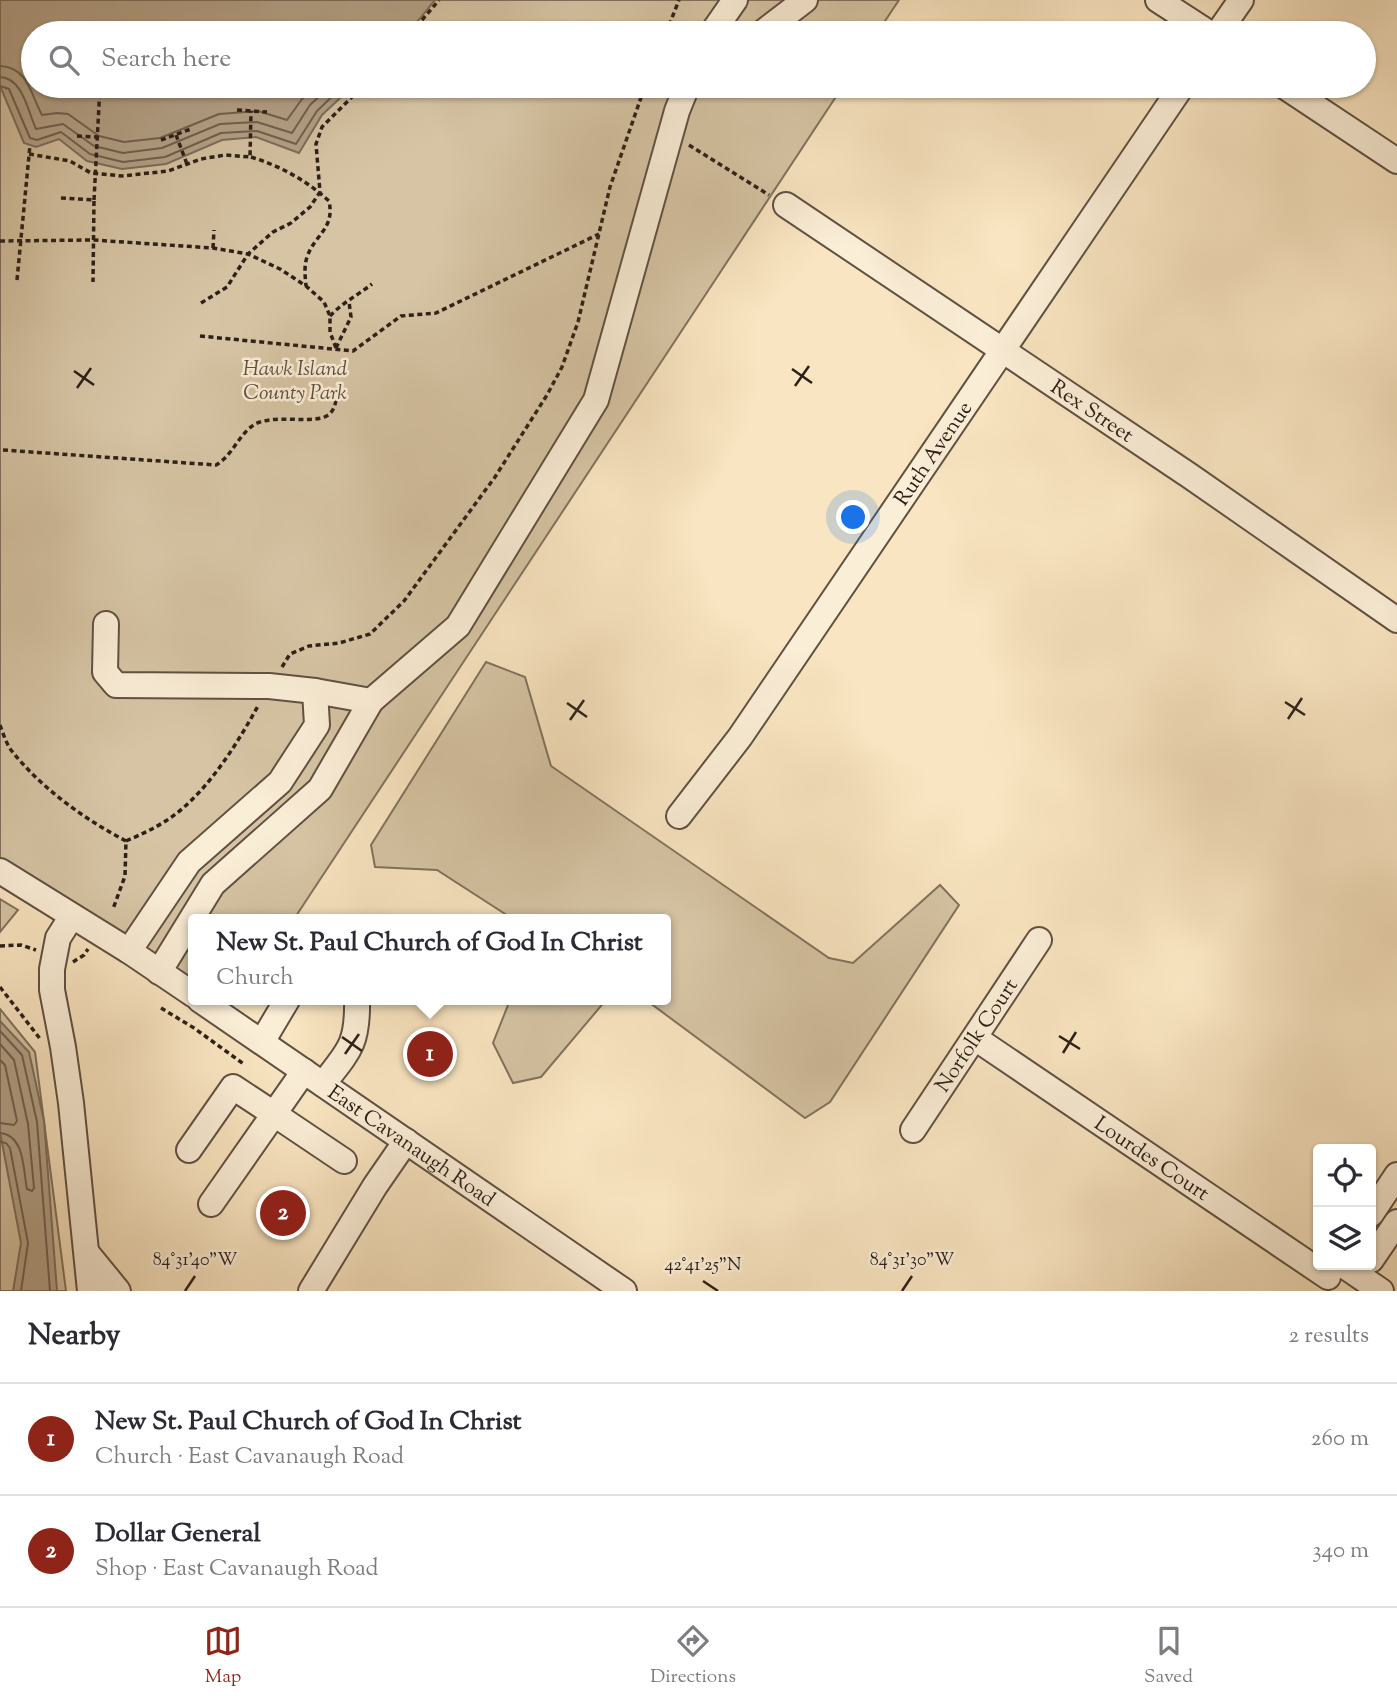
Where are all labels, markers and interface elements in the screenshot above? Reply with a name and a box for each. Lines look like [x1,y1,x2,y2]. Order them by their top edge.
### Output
search box [21,21,1376,98]
icon: search [45,41,83,79]
text: Search here [101,41,231,78]
park label: Hawk Island County Park [243,355,348,409]
street label: Rex Street [1044,373,1139,451]
street label: Ruth Avenue [888,396,981,513]
your location [836,500,870,534]
popup [188,914,671,1005]
text: New St. Paul Church of God In Christ [216,925,643,962]
text: Church [216,962,294,995]
street label: Norfolk Court [929,973,1026,1099]
pin: 1 [407,1028,453,1080]
street label: East Cavanaugh Road [321,1079,501,1215]
street label: Lourdes Court [1087,1110,1215,1209]
map controls [1313,1144,1376,1270]
button: locate [1313,1144,1376,1207]
pin: 2 [260,1187,306,1239]
button: layers [1313,1207,1376,1270]
text: 84°31'40"W [153,1248,237,1274]
text: 84°31'30"W [870,1248,954,1274]
text: 42°41'25"N [664,1253,742,1279]
text: Nearby [28,1315,120,1358]
text: 2 results [1289,1320,1369,1353]
text: New St. Paul Church of God In Christ [95,1404,522,1441]
text: 1 [47,1423,55,1456]
text: 260 m [1311,1423,1369,1456]
text: Church · East Cavanaugh Road [95,1441,404,1474]
text: Dollar General [95,1516,261,1553]
text: 2 [46,1535,56,1568]
text: 340 m [1312,1535,1369,1568]
text: Shop · East Cavanaugh Road [95,1553,379,1586]
tab: Map [204,1622,242,1691]
tab: Directions [650,1622,736,1691]
tab: Saved [1144,1622,1193,1691]

